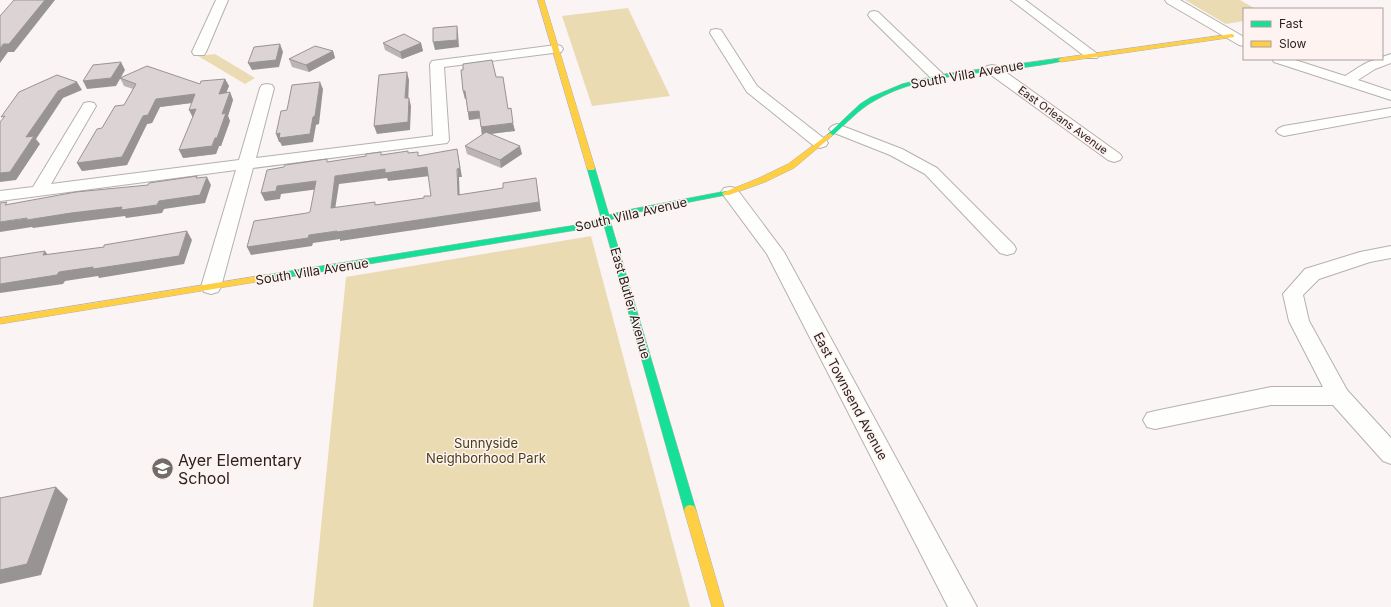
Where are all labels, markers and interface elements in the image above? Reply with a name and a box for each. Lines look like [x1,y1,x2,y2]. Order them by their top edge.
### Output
legend [1243,8,1383,60]
text: Fast [1279,16,1303,31]
text: Slow [1279,36,1307,51]
street label: South Villa Avenue [909,56,1025,92]
street label: East Orleans Avenue [1015,83,1111,157]
street label: South Villa Avenue [573,193,689,235]
street label: East Butler Avenue [607,245,655,361]
street label: South Villa Avenue [254,254,370,288]
street label: East Townsend Avenue [810,329,892,463]
park label: Sunnyside Neighborhood Park [426,435,546,466]
place label: Ayer Elementary School [178,450,302,488]
school or university icon: Ayer Elementary School [150,456,176,482]

